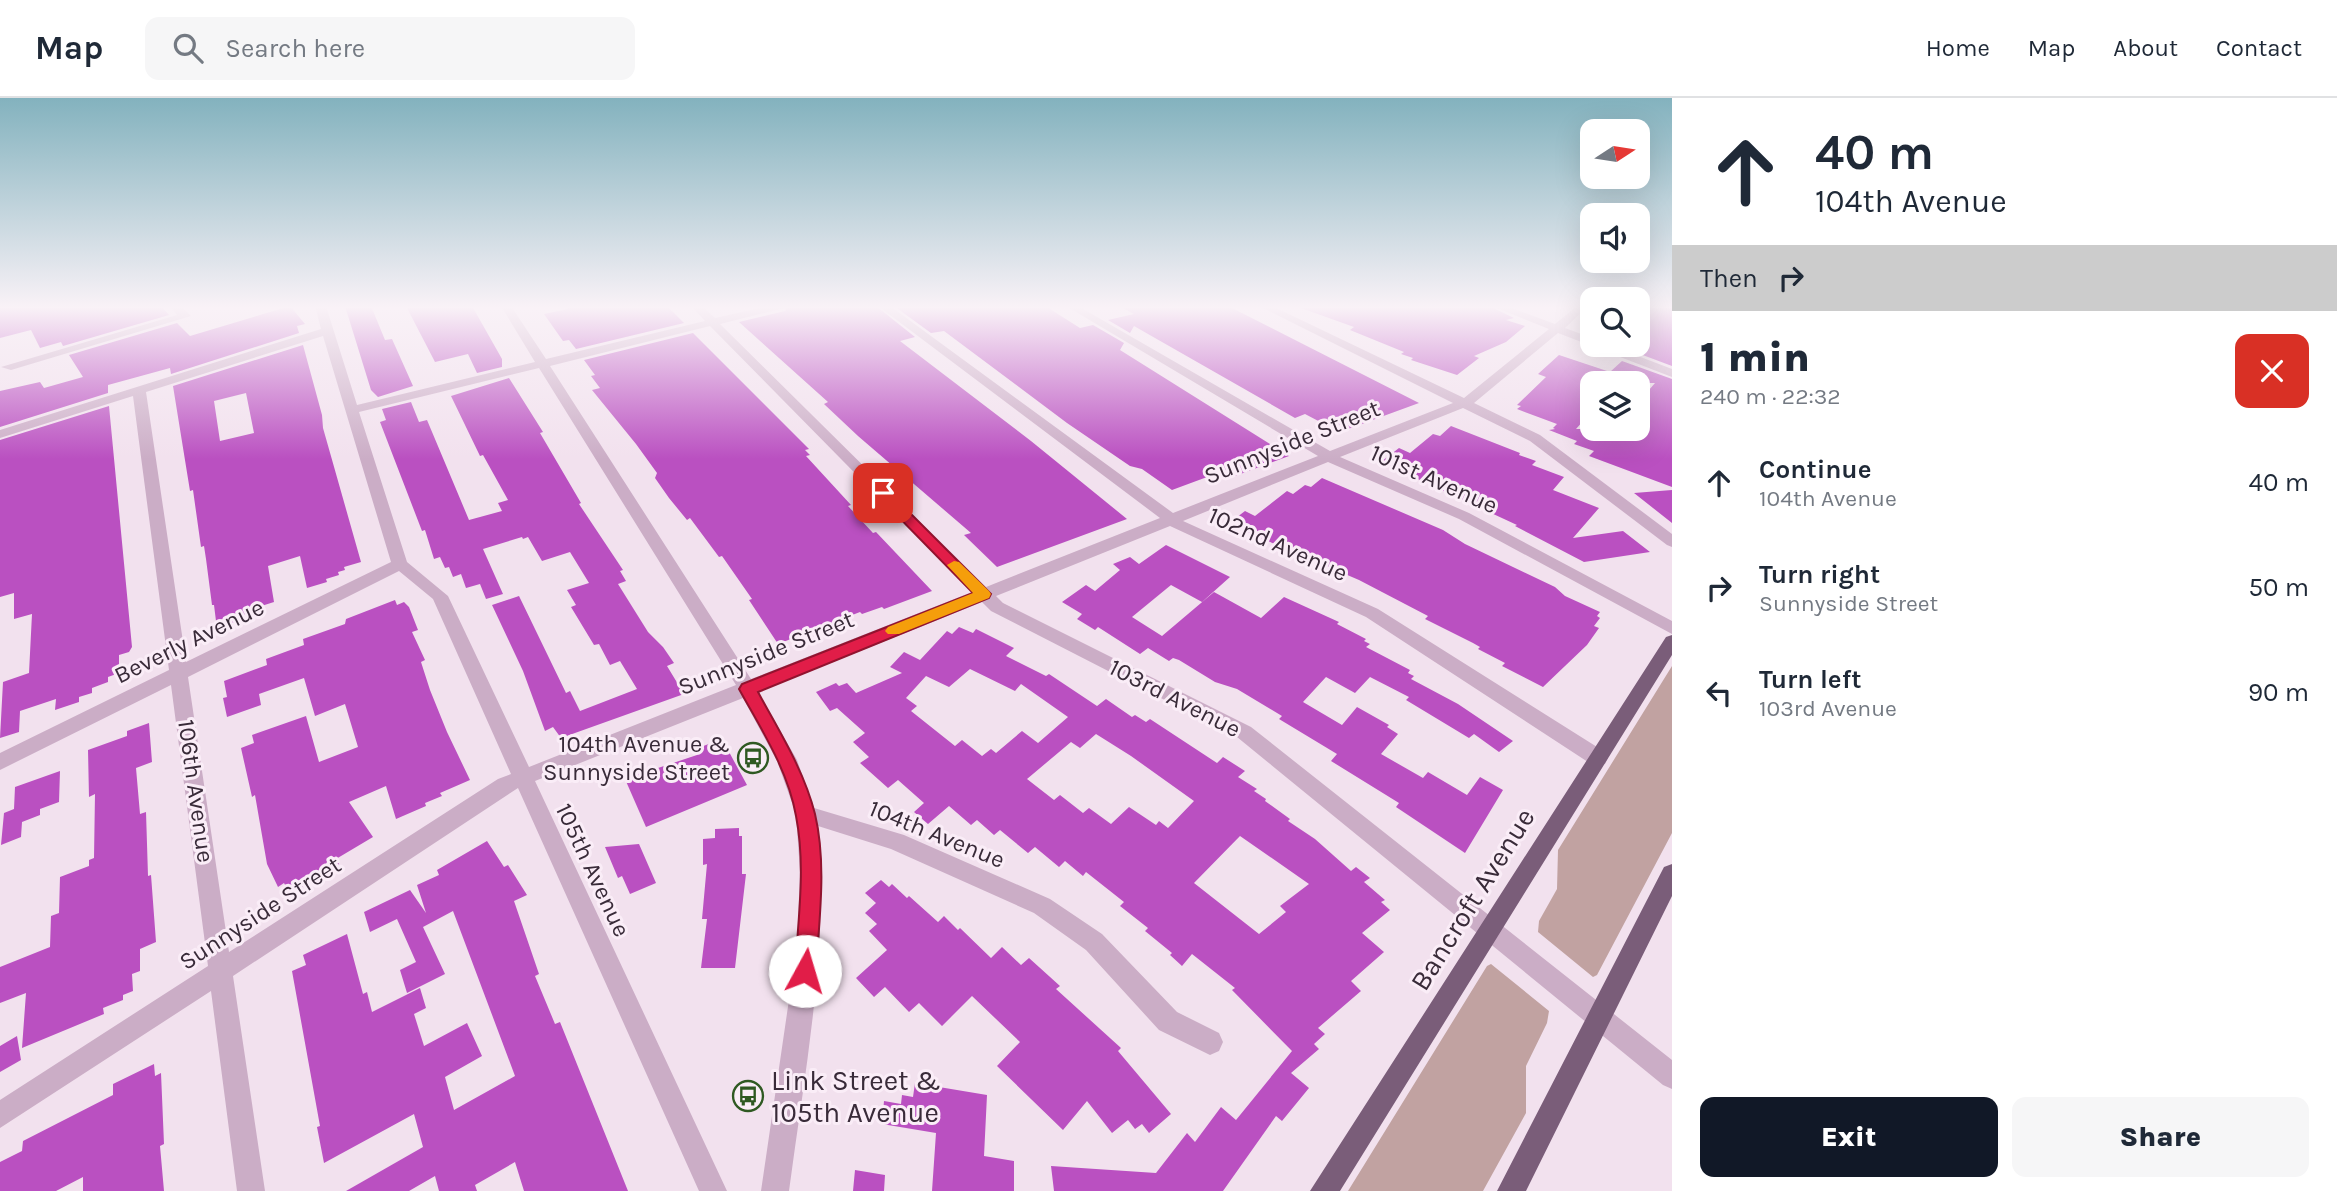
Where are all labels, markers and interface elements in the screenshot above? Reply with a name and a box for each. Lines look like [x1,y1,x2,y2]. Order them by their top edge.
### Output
search box [145,17,635,80]
text: Map [35,29,103,67]
icon: search [169,29,207,67]
text: Search here [225,33,365,64]
text: Home [1926,34,1990,62]
text: Map [2028,34,2075,62]
text: About [2113,34,2178,62]
text: Contact [2216,34,2302,62]
north arrow [1580,119,1650,189]
map controls [1580,119,1650,441]
text: 40 m [1815,124,1934,181]
icon: ahead [1700,126,1791,217]
text: 104th Avenue [1815,183,2007,220]
button: sound [1580,203,1650,273]
icon: right [1772,259,1810,297]
text: Then [1700,263,1758,294]
button: search [1580,287,1650,357]
text: 1 min [1700,332,1810,382]
button: close [2235,334,2309,408]
button: layers [1580,371,1650,441]
text: 240 m · 22:32 [1700,383,1841,410]
street label: Sunnyside Street [1200,394,1384,490]
street label: 101st Avenue [1366,438,1502,520]
text: Continue [1759,454,1871,485]
pin [853,463,913,523]
icon: ahead [1700,464,1738,502]
text: 40 m [2249,467,2309,498]
icon: arrive [864,474,902,512]
text: 104th Avenue [1759,485,1897,512]
street label: 102nd Avenue [1204,501,1352,587]
text: Turn right [1759,559,1880,590]
icon: right [1700,569,1738,607]
text: 50 m [2248,572,2309,603]
text: Sunnyside Street [1759,590,1938,617]
street label: Beverly Avenue [110,593,268,689]
street label: Sunnyside Street [674,605,858,701]
street label: 103rd Avenue [1105,653,1245,743]
text: Turn left [1759,664,1861,695]
icon: left [1700,674,1738,712]
text: 90 m [2248,677,2309,708]
text: 103rd Avenue [1759,695,1897,722]
street label: 106th Avenue [172,718,220,864]
place label: 104th Avenue & Sunnyside Street [543,730,730,786]
bus stop icon: 104th Avenue & Sunnyside Street [736,741,770,775]
street label: 104th Avenue [865,794,1009,874]
street label: 105th Avenue [550,799,636,941]
street label: Bancroft Avenue [1403,802,1542,996]
street label: Sunnyside Street [174,850,346,976]
position arrow [768,934,842,1008]
place label: Link Street & 105th Avenue [771,1064,941,1129]
bus stop icon: Link Street & 105th Avenue [731,1079,765,1113]
button: Exit [1700,1097,1998,1177]
button: Share [2012,1097,2309,1177]

